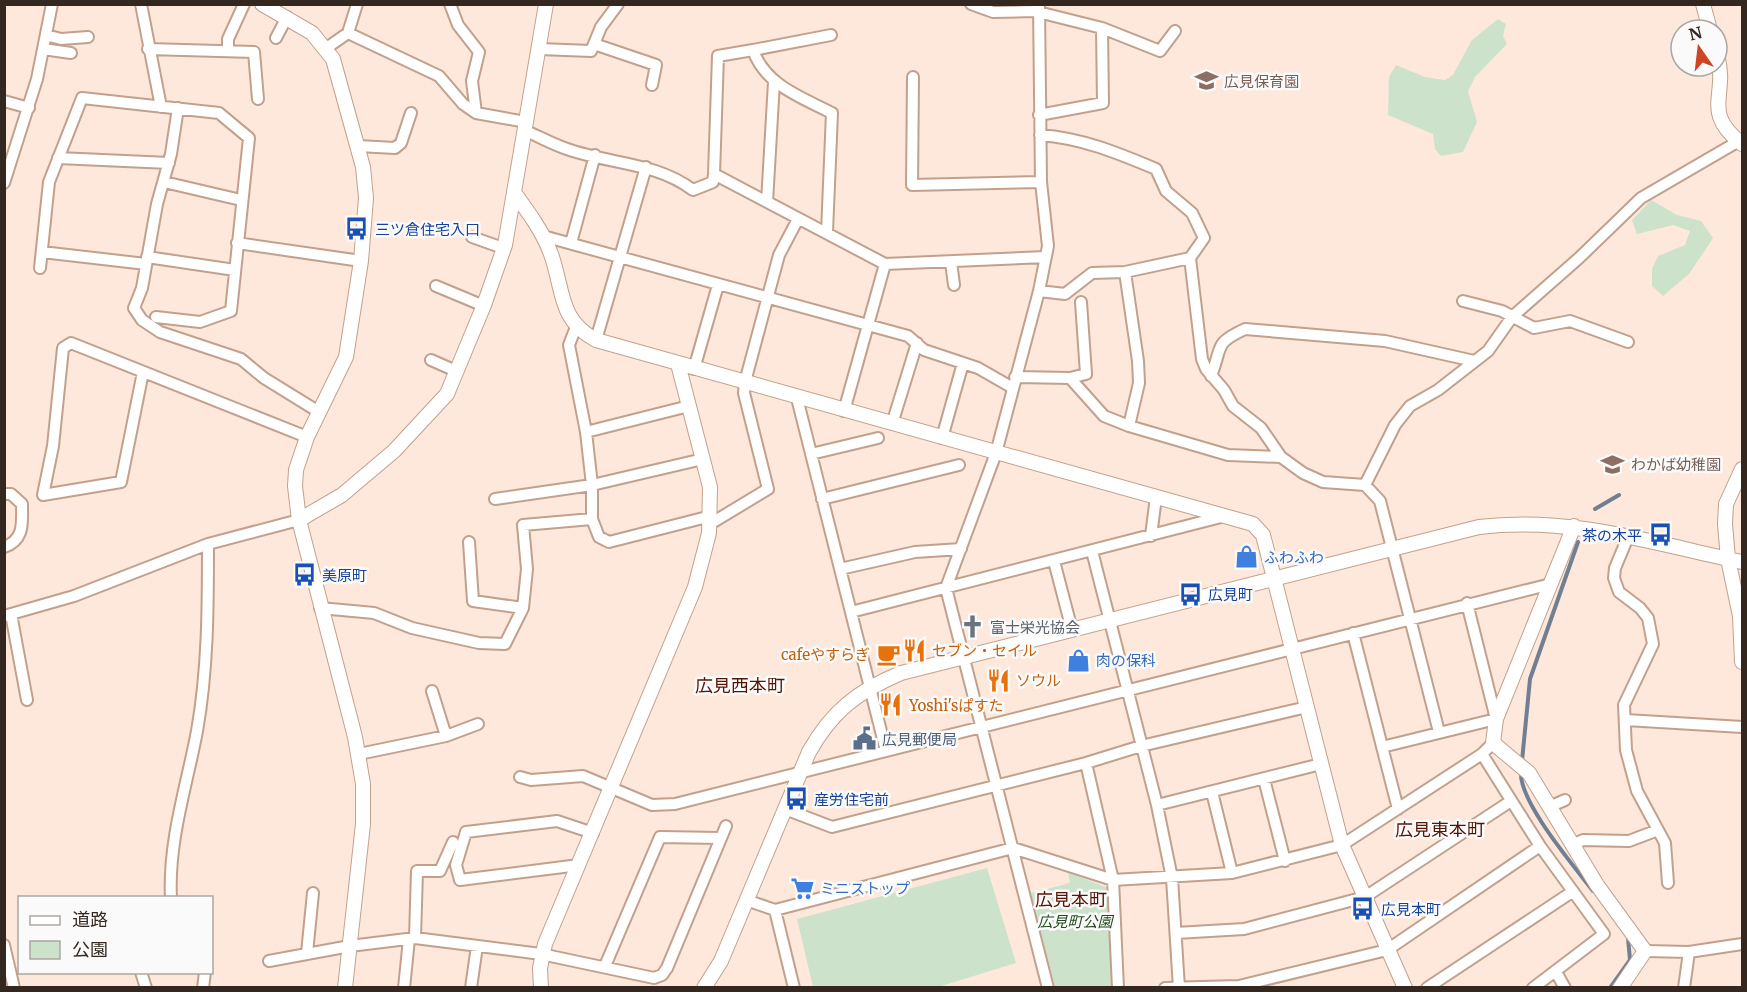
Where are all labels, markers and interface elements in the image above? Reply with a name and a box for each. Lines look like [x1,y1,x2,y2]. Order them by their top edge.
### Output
north arrow [1669,18,1729,78]
text: N [1687,22,1704,45]
school or university icon: 広見保育園 [1193,68,1219,94]
place label: 広見保育園 [1224,72,1299,91]
bus stop icon: 三ツ倉住宅入口 [344,216,370,242]
place label: 三ツ倉住宅入口 [375,220,480,239]
school or university icon: わかば幼稚園 [1600,451,1626,477]
place label: わかば幼稚園 [1631,455,1721,474]
bus stop icon: 茶の木平 [1647,522,1673,548]
place label: 茶の木平 [1582,526,1642,545]
shop icon: ふわふわ [1233,544,1259,570]
place label: ふわふわ [1264,548,1324,567]
bus stop icon: 美原町 [291,562,317,588]
place label: 美原町 [322,566,367,585]
bus stop icon: 広見町 [1177,581,1203,607]
place label: 広見町 [1208,585,1253,604]
church icon: 富士栄光協会 [959,614,985,640]
place label: 富士栄光協会 [990,618,1080,637]
restaurant icon: セブン・セイル [901,637,927,663]
cafe icon: cafeやすらぎ [875,641,901,667]
place label: セブン・セイル [932,641,1037,660]
place label: cafeやすらぎ [781,645,870,664]
shop icon: 肉の保科 [1065,647,1091,673]
place label: 肉の保科 [1096,651,1156,670]
restaurant icon: ソウル [985,667,1011,693]
place label: ソウル [1016,671,1061,690]
district label: 広見西本町 [695,674,785,697]
restaurant icon: Yoshi'sぱすた [878,692,904,718]
place label: Yoshi'sぱすた [908,696,1003,715]
public building icon: 広見郵便局 [851,726,877,752]
place label: 広見郵便局 [882,730,957,749]
bus stop icon: 産労住宅前 [783,786,809,812]
place label: 産労住宅前 [814,790,889,809]
district label: 広見東本町 [1395,818,1485,841]
supermarket icon: ミニストップ [789,875,815,901]
place label: ミニストップ [820,879,910,898]
district label: 広見本町 [1035,888,1107,911]
legend [18,896,213,974]
bus stop icon: 広見本町 [1350,896,1376,922]
place label: 広見本町 [1381,900,1441,919]
text: 道路 [72,908,108,931]
park label: 広見町公園 [1037,912,1114,931]
text: 公園 [72,938,108,961]

